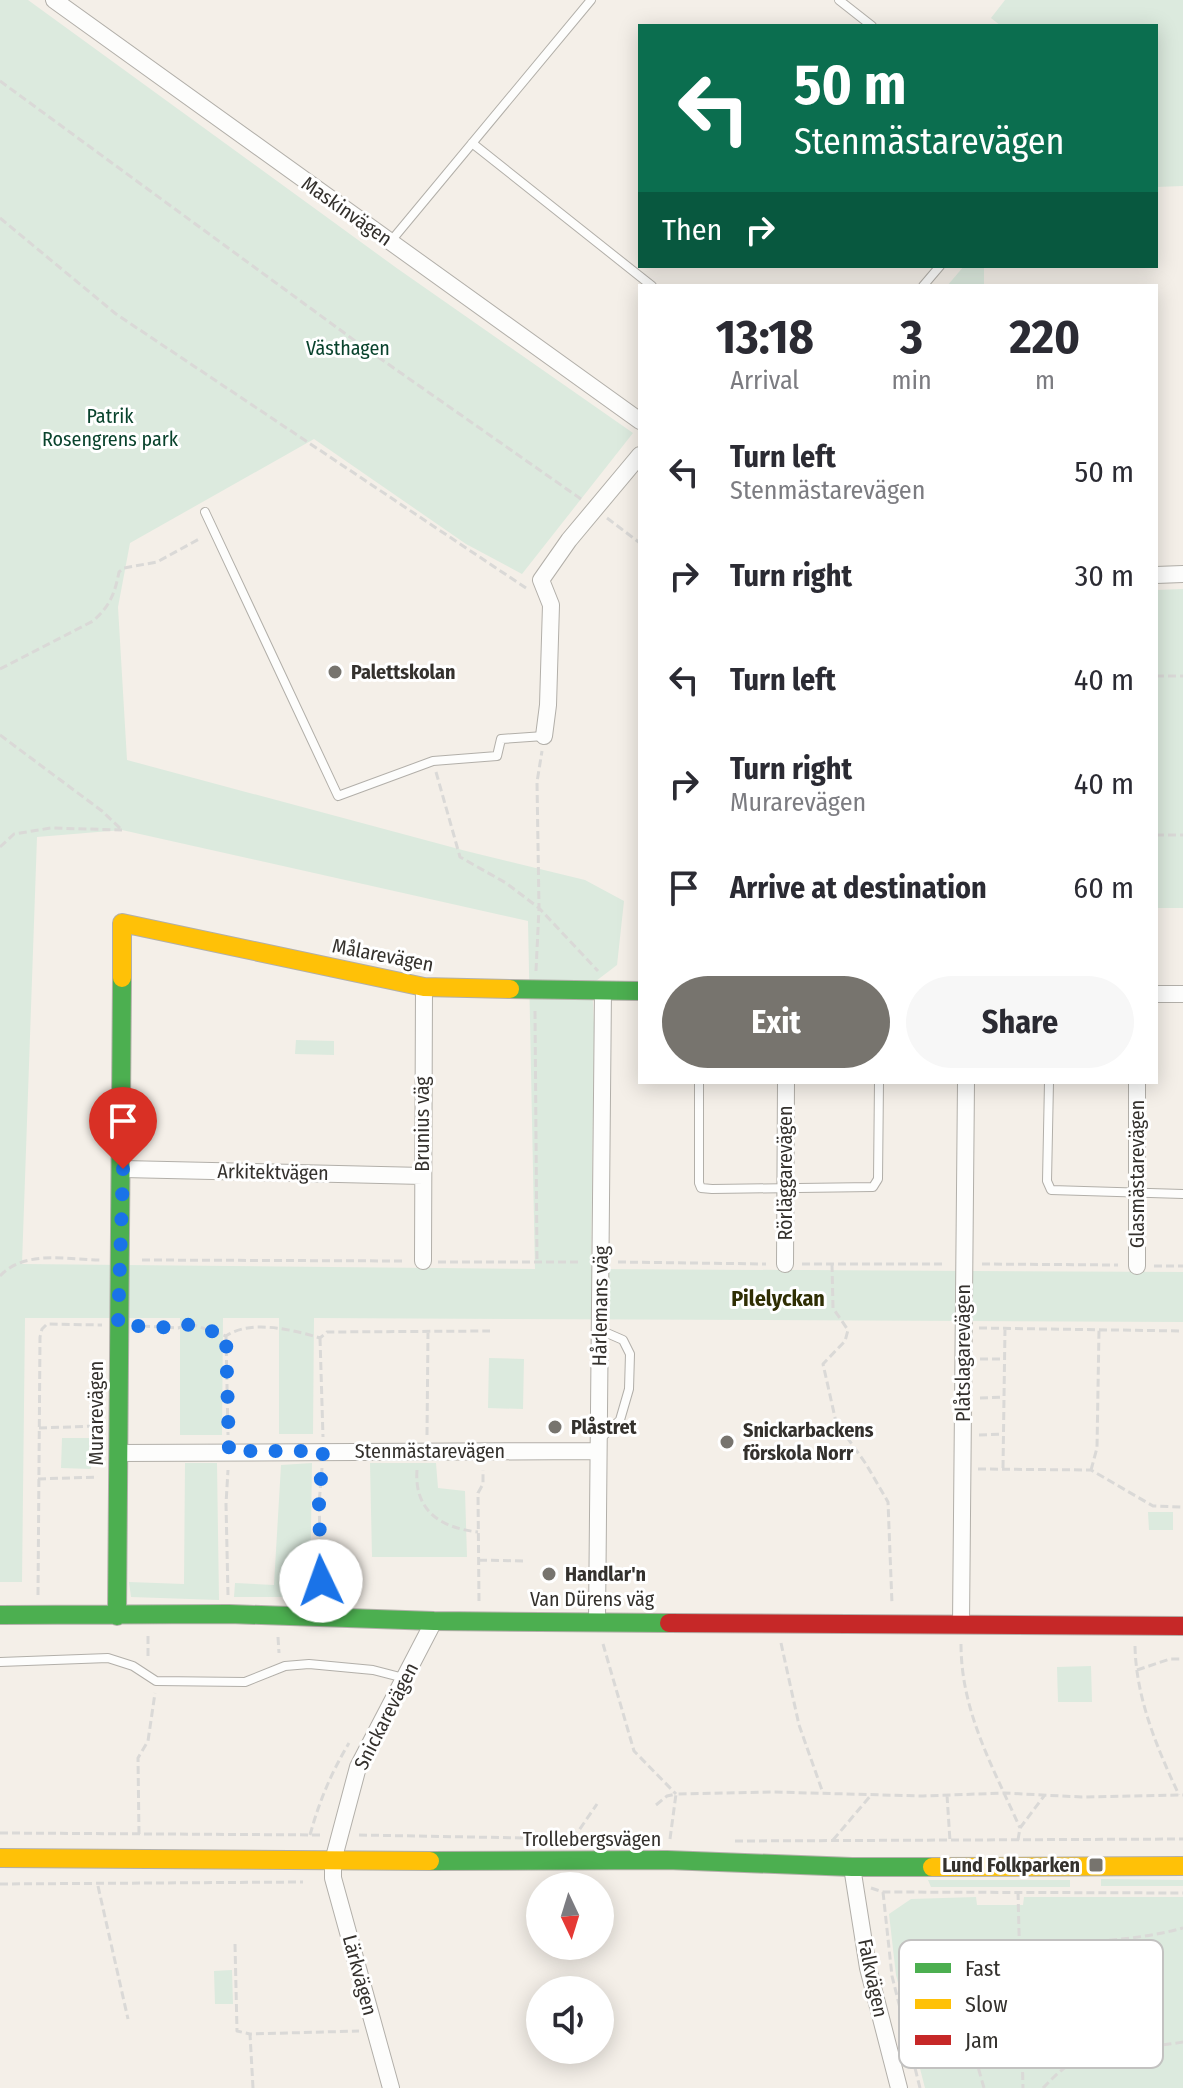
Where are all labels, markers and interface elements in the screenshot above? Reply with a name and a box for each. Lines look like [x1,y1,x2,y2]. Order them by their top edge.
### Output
text: 50 m [794,52,906,119]
icon: left [662,56,766,160]
text: Stenmästarevägen [794,120,1065,164]
street label: Maskinvägen [297,171,397,251]
icon: right [738,208,782,252]
text: Then [662,212,722,248]
text: 13:18 [716,308,814,366]
text: 3 [900,308,923,366]
text: 220 [1010,308,1080,366]
park label: Västhagen [306,336,390,360]
text: Arrival [730,365,799,396]
text: min [892,365,932,396]
text: m [1035,365,1055,396]
park label: Patrik Rosengrens park [42,404,179,451]
text: Turn left [730,439,836,475]
icon: left [662,450,706,494]
text: 50 m [1074,454,1134,490]
text: Stenmästarevägen [730,475,925,506]
icon: right [662,554,706,598]
text: Turn right [730,558,852,594]
text: 30 m [1075,558,1134,594]
icon: left [662,658,706,702]
place label: Palettskolan [351,660,455,684]
text: Turn left [730,662,836,698]
text: 40 m [1074,662,1134,698]
marker: Palettskolan [326,663,344,681]
text: Turn right [730,751,852,787]
icon: right [662,762,706,806]
text: 40 m [1074,766,1134,802]
text: Murarevägen [730,787,866,818]
icon: arrive [662,866,706,910]
text: Arrive at destination [730,870,987,906]
text: 60 m [1073,870,1134,906]
street label: Målarevägen [330,933,436,977]
button: Exit [662,976,890,1068]
button: Share [906,976,1134,1068]
street label: Brunius väg [410,1076,434,1172]
pin [89,1087,157,1169]
icon: arrive [101,1099,145,1143]
street label: Glasmästarevägen [1125,1100,1149,1248]
street label: Rörläggarevägen [773,1105,797,1241]
street label: Arkitektvägen [217,1159,329,1185]
street label: Hårlemans väg [587,1245,613,1366]
street label: Plåtslagarevägen [951,1284,975,1422]
district label: Pilelyckan [731,1285,825,1312]
street label: Murarevägen [84,1361,108,1465]
place label: Plåstret [571,1415,638,1439]
marker: Plåstret [546,1418,564,1436]
place label: Snickarbackens förskola Norr [743,1418,874,1465]
marker: Snickarbackens förskola Norr [718,1433,736,1451]
street label: Stenmästarevägen [355,1439,505,1463]
position arrow [279,1539,363,1623]
place label: Handlar'n [565,1562,646,1586]
marker: Handlar'n [540,1565,558,1583]
street label: Van Dürens väg [530,1587,655,1611]
street label: Snickarevägen [349,1659,423,1773]
street label: Trollebergsvägen [523,1827,661,1851]
place label: Lund Folkparken [942,1853,1080,1877]
marker: Lund Folkparken [1087,1856,1105,1874]
north arrow [526,1872,614,1960]
map controls [526,1872,614,2064]
street label: Lärkvägen [338,1932,382,2018]
street label: Falkvägen [853,1937,893,2019]
legend [899,1940,1163,2068]
text: Fast [965,1955,1001,1982]
button: sound [526,1976,614,2064]
text: Slow [965,1991,1008,2018]
text: Jam [965,2027,999,2054]

